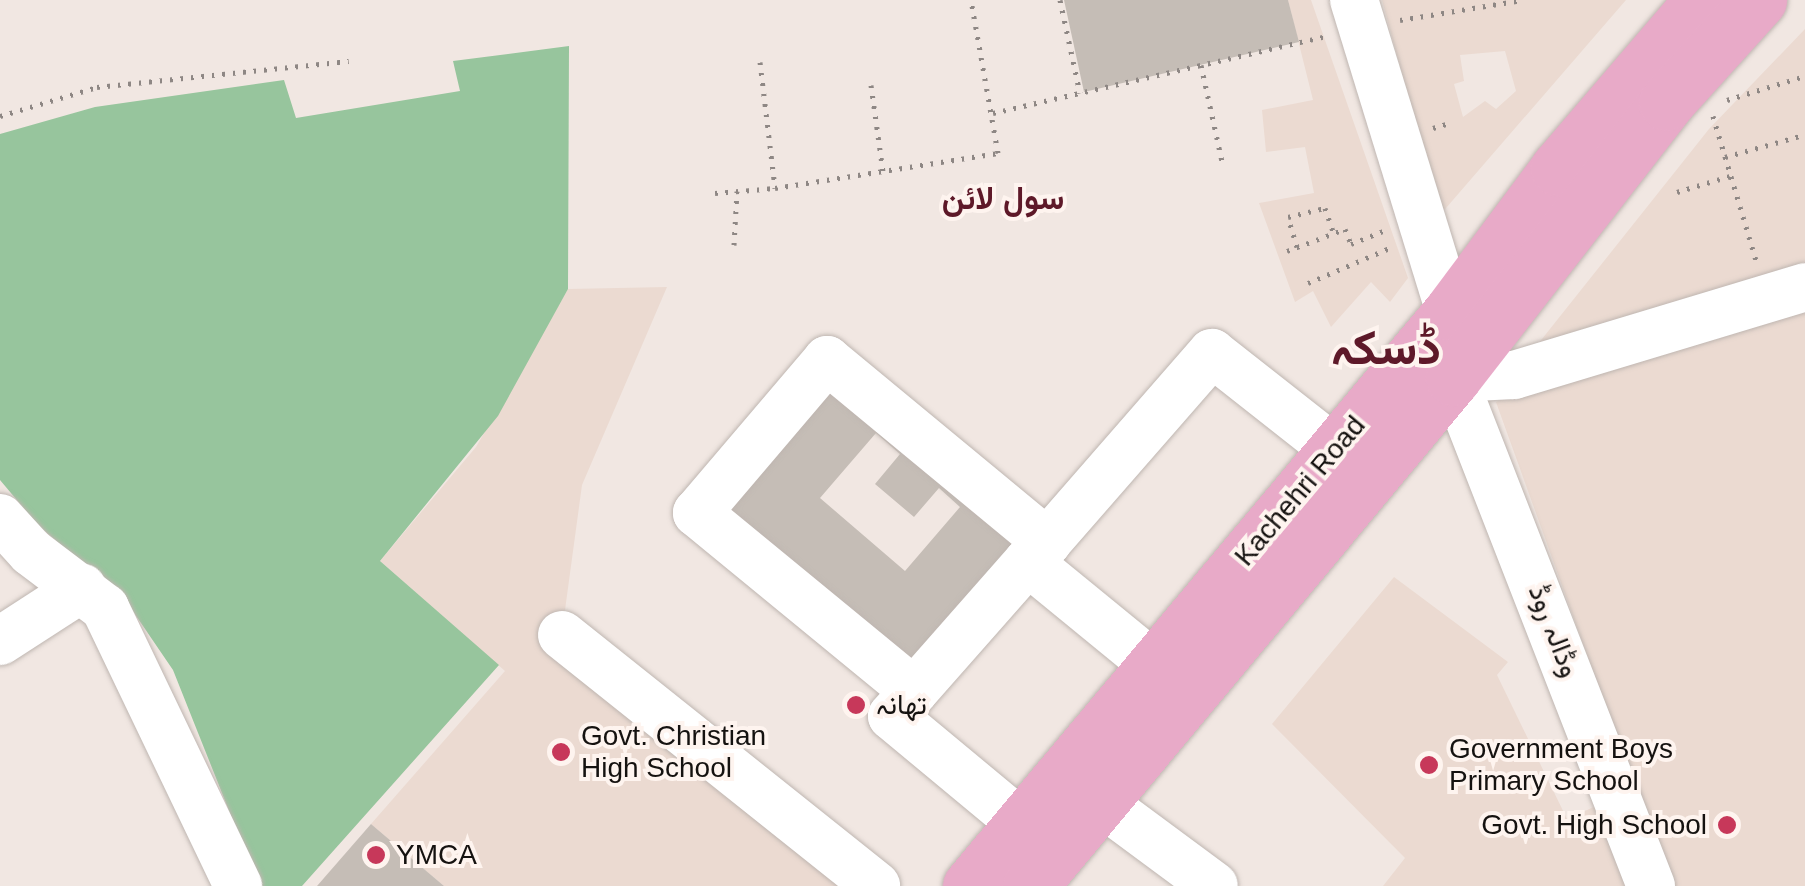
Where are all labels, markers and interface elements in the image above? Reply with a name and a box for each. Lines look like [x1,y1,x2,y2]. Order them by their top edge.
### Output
district label: سول لائن [942,179,1064,217]
district label: ڈسکہ [1331,319,1441,377]
street label: Kachehri Road [1228,409,1372,573]
street label: وڈالہ روڈ [1521,580,1587,682]
place label: تھانہ [876,688,927,722]
marker: تھانہ [845,694,867,716]
place label: Govt. Christian High School [581,719,766,785]
place label: Government Boys Primary School [1449,732,1673,798]
marker: Govt. Christian High School [550,741,572,763]
marker: Government Boys Primary School [1418,754,1440,776]
place label: Govt. High School [1481,808,1707,842]
marker: Govt. High School [1716,814,1738,836]
place label: YMCA [396,838,477,872]
marker: YMCA [365,844,387,866]

